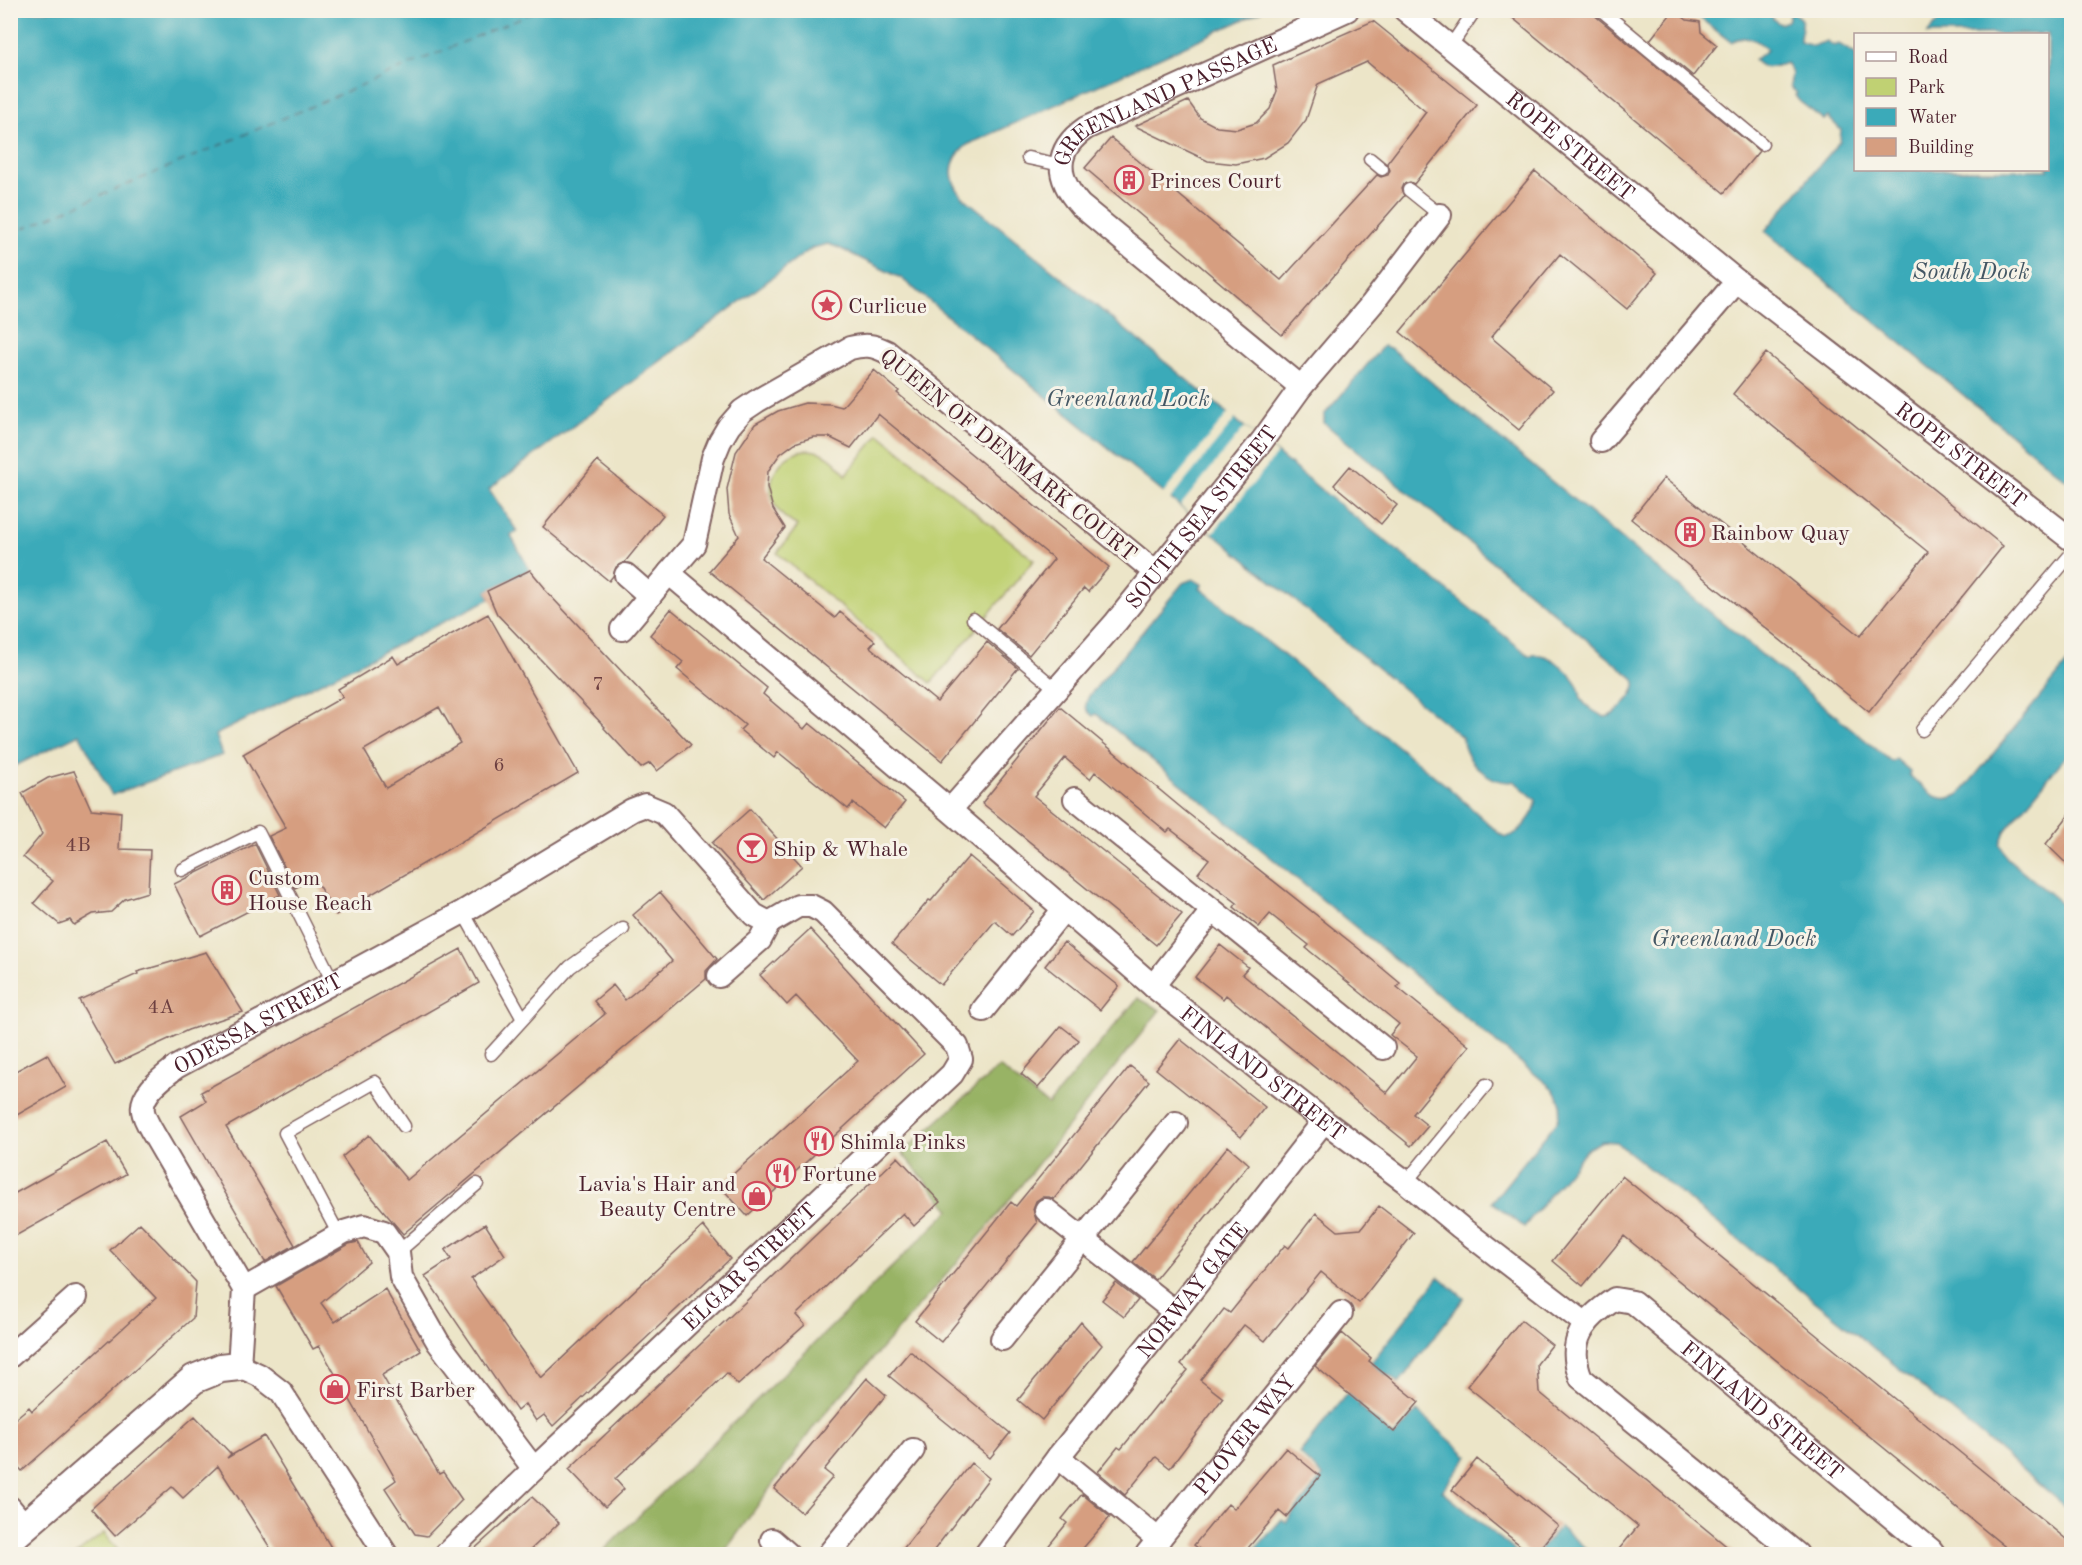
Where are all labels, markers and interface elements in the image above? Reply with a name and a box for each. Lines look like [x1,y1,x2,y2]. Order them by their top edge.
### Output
legend [1854,33,2049,171]
street label: GREENLAND PASSAGE [1052,34,1281,168]
text: Road [1908,49,1948,67]
text: Park [1908,79,1945,97]
street label: ROPE STREET [1501,88,1638,206]
text: Water [1908,109,1957,127]
text: Building [1908,139,1974,157]
building icon: Princes Court [1113,164,1145,196]
place label: Princes Court [1150,171,1281,193]
water label: South Dock [1912,261,2030,285]
place icon: Curlicue [811,289,843,321]
place label: Curlicue [848,296,927,318]
street label: QUEEN OF DENMARK COURT [875,345,1140,566]
water label: Greenland Lock [1046,388,1210,412]
street label: ROPE STREET [1891,399,2030,513]
street label: SOUTH SEA STREET [1122,422,1282,614]
building icon: Rainbow Quay [1674,516,1706,548]
place label: Rainbow Quay [1711,523,1850,545]
house number: 7 [592,675,604,695]
house number: 6 [493,756,505,776]
bar icon: Ship & Whale [736,832,768,864]
house number: 4B [65,836,91,856]
place label: Ship & Whale [773,839,908,861]
place label: Custom House Reach [248,868,372,915]
building icon: Custom House Reach [211,874,243,906]
water label: Greenland Dock [1651,928,1817,952]
street label: ODESSA STREET [170,970,347,1079]
house number: 4A [148,998,174,1018]
street label: FINLAND STREET [1175,1003,1349,1146]
restaurant icon: Shimla Pinks [803,1125,835,1157]
place label: Shimla Pinks [840,1132,966,1154]
restaurant icon: Fortune [765,1157,797,1189]
place label: Fortune [802,1164,877,1186]
place label: Lavia's Hair and Beauty Centre [578,1174,736,1221]
shop icon: Lavia's Hair and Beauty Centre [741,1180,773,1212]
street label: ELGAR STREET [679,1199,821,1336]
street label: NORWAY GATE [1134,1219,1253,1363]
street label: FINLAND STREET [1676,1338,1847,1485]
street label: PLOVER WAY [1190,1371,1300,1500]
shop icon: First Barber [319,1373,351,1405]
place label: First Barber [356,1380,475,1402]

